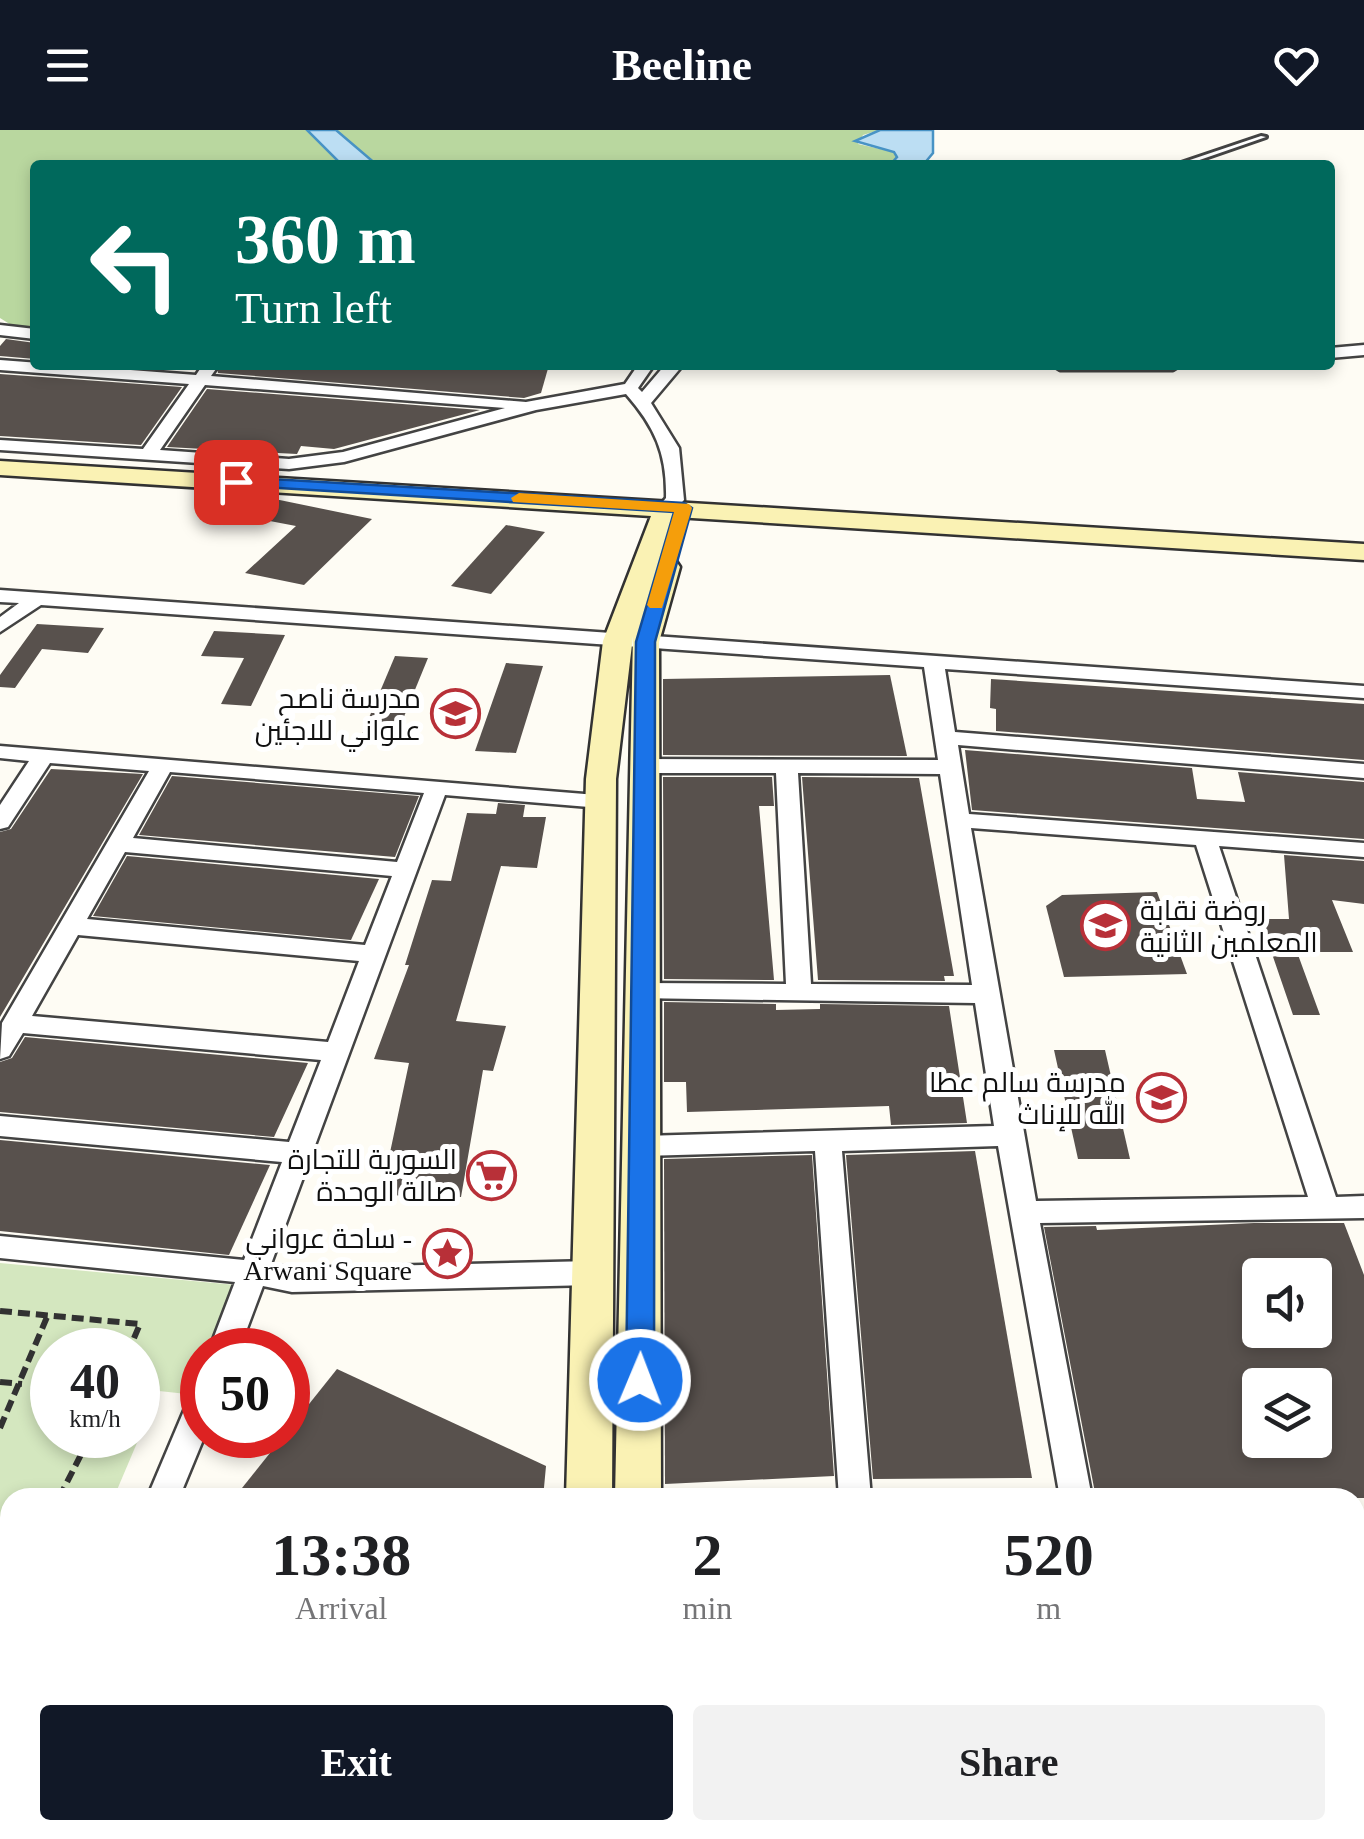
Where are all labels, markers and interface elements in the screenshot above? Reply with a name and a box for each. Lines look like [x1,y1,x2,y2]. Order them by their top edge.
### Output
icon: menu [40,38,95,93]
icon: heart [1269,38,1324,93]
text: Beeline [612,40,752,90]
icon: left [70,200,200,330]
text: 360 m [235,201,416,278]
text: Turn left [235,283,392,333]
pin [194,440,279,525]
icon: arrive [209,455,264,510]
place label: مدرسة ناصح علواني للاجئين [255,683,421,752]
school or university icon: مدرسة ناصح علواني للاجئين [430,688,482,740]
place label: روضة نقابة المعلمين الثانية [1140,895,1318,959]
school or university icon: روضة نقابة المعلمين الثانية [1079,900,1131,952]
place label: مدرسة سالم عطا الله للإناث [929,1067,1126,1132]
school or university icon: مدرسة سالم عطا الله للإناث [1135,1072,1187,1124]
place label: السورية للتجارة صالة الوحدة [288,1144,457,1207]
supermarket icon: السورية للتجارة صالة الوحدة [466,1149,518,1201]
place label: ساحة عرواني - Arwani Square [243,1223,412,1286]
place icon: ساحة عرواني - Arwani Square [421,1228,473,1280]
map controls [1242,1258,1332,1458]
button: sound [1242,1258,1332,1348]
speed limit sign: 50 [180,1328,310,1458]
position arrow [588,1328,692,1432]
text: 40 [70,1353,120,1409]
button: layers [1242,1368,1332,1458]
text: km/h [69,1405,121,1432]
text: 13:38 [271,1522,411,1588]
text: 2 [692,1522,722,1588]
text: 520 [1004,1522,1094,1588]
text: Arrival [295,1590,387,1626]
text: min [683,1590,732,1626]
text: m [1036,1590,1061,1626]
button: Exit [40,1705,673,1820]
button: Share [693,1705,1325,1820]

